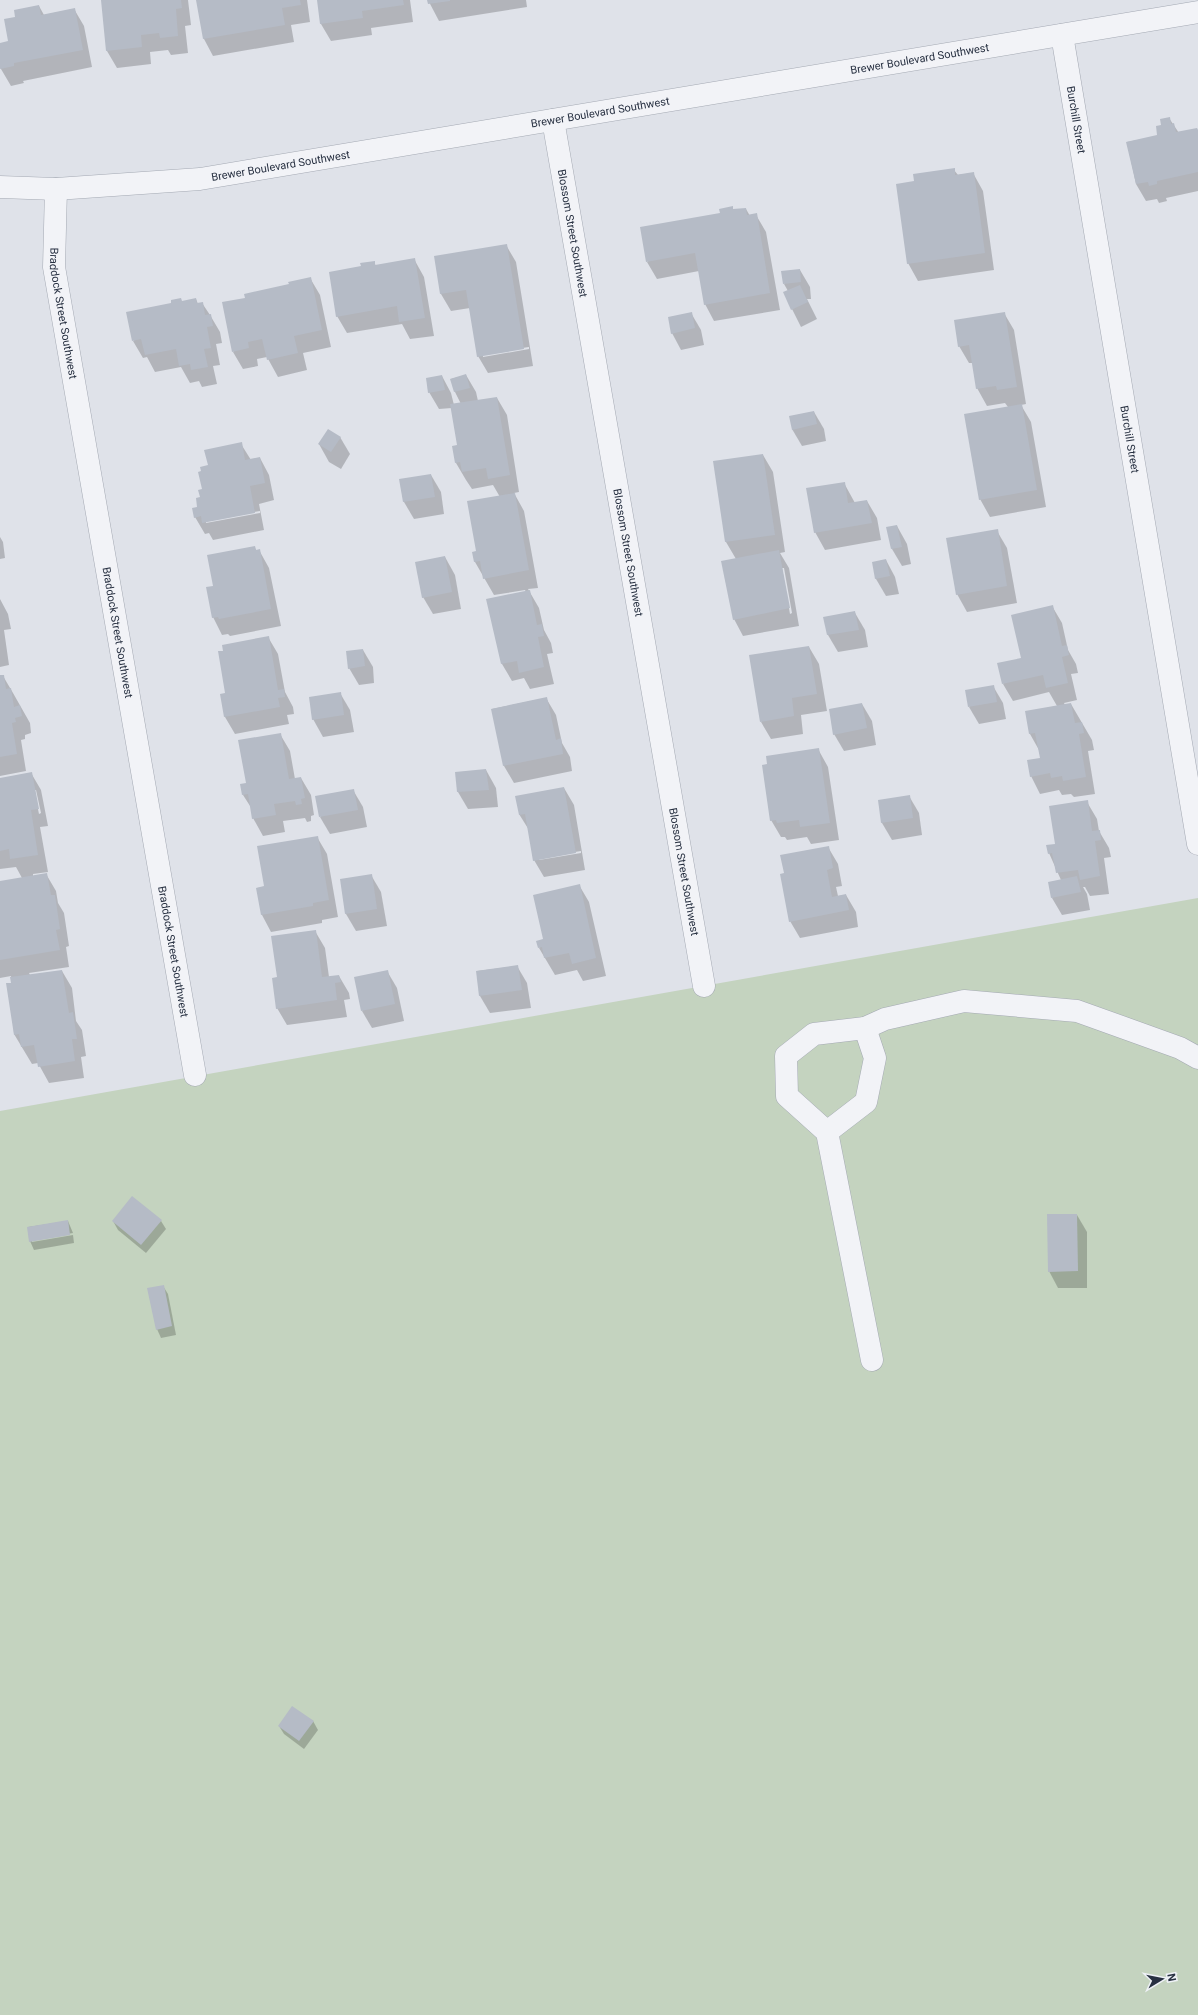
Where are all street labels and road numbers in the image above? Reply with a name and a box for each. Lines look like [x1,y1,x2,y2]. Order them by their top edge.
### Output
street label: Brewer Boulevard Southwest [849,41,990,77]
street label: Burchill Street [1064,85,1088,155]
street label: Brewer Boulevard Southwest [530,94,671,130]
street label: Brewer Boulevard Southwest [210,147,351,184]
street label: Blossom Street Southwest [555,168,590,299]
street label: Braddock Street Southwest [47,247,80,380]
street label: Burchill Street [1118,405,1142,474]
street label: Blossom Street Southwest [611,487,646,618]
street label: Braddock Street Southwest [100,566,136,699]
street label: Blossom Street Southwest [667,807,702,937]
street label: Braddock Street Southwest [156,885,191,1019]

